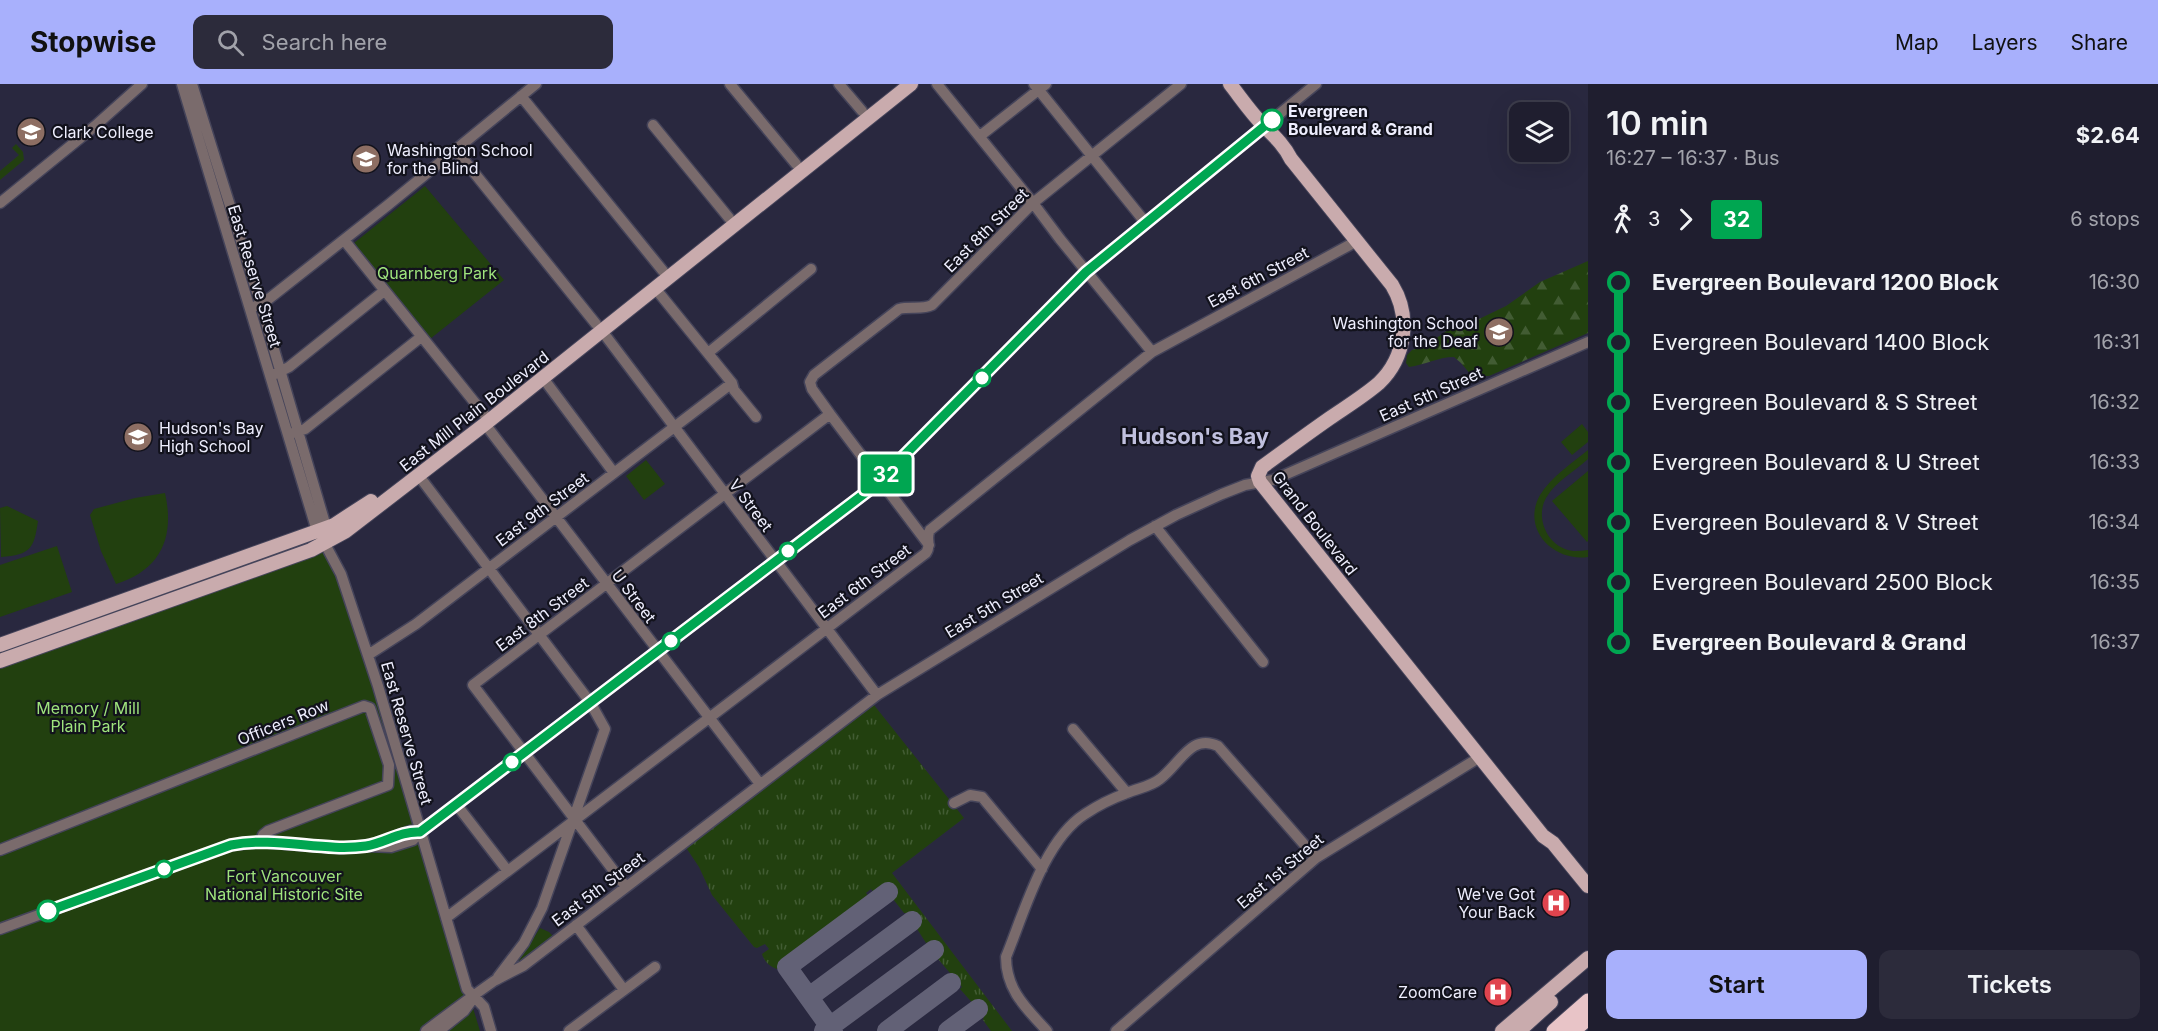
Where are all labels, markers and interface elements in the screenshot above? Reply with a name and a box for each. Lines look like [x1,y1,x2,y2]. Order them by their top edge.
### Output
search box [193,15,613,69]
text: Stopwise [30,25,157,59]
icon: search [214,26,247,59]
text: Search here [262,29,387,55]
text: Map [1895,30,1939,55]
text: Layers [1972,30,2038,55]
text: Share [2071,30,2128,55]
place label: Evergreen Boulevard & Grand [1288,101,1433,139]
map controls [1509,102,1569,162]
button: layers [1509,102,1569,162]
text: 10 min [1606,103,1709,143]
marker: Evergreen Boulevard & Grand [1261,109,1283,131]
school or university icon: Clark College [15,116,47,148]
place label: Clark College [52,122,154,142]
text: $2.64 [2076,122,2140,148]
place label: Washington School for the Blind [387,140,533,178]
school or university icon: Washington School for the Blind [350,143,382,175]
text: 16:27 – 16:37 · Bus [1606,146,1780,170]
street label: East 8th Street [940,184,1032,276]
street label: East Reserve Street [224,202,286,350]
icon: walk [1606,203,1639,236]
icon: forward [1669,203,1702,236]
text: 3 [1648,207,1660,231]
text: 32 [1723,207,1750,232]
text: 6 stops [2070,207,2140,231]
street label: East 6th Street [1204,242,1312,312]
park label: Quarnberg Park [377,263,497,283]
text: Evergreen Boulevard 1200 Block [1652,269,1999,295]
text: 16:30 [2089,270,2140,294]
place label: Washington School for the Deaf [1332,313,1478,351]
school or university icon: Washington School for the Deaf [1483,316,1515,348]
text: Evergreen Boulevard 1400 Block [1652,329,1989,355]
text: 16:31 [2093,330,2140,354]
street label: East Mill Plain Boulevard [395,346,553,476]
street label: East 5th Street [1376,362,1486,426]
unlabelled marker [973,369,991,387]
text: Evergreen Boulevard & S Street [1652,389,1977,415]
text: 16:32 [2089,390,2140,414]
place label: Hudson's Bay High School [159,418,264,456]
school or university icon: Hudson's Bay High School [122,421,154,453]
district label: Hudson's Bay [1121,423,1269,449]
text: Evergreen Boulevard & U Street [1652,449,1980,475]
text: 16:33 [2089,450,2140,474]
line badge: 32 [859,454,913,494]
text: 32 [873,462,899,487]
street label: Grand Boulevard [1268,467,1362,579]
street label: East 9th Street [492,468,592,550]
street label: V Street [725,475,777,535]
text: Evergreen Boulevard & V Street [1652,509,1978,535]
text: 16:34 [2088,510,2140,534]
street label: East 6th Street [814,540,914,622]
unlabelled marker [779,542,797,560]
street label: U Street [607,565,661,627]
street label: East 5th Street [941,568,1047,642]
text: Evergreen Boulevard 2500 Block [1652,569,1993,595]
text: 16:35 [2089,570,2140,594]
street label: East 8th Street [492,573,592,655]
text: Evergreen Boulevard & Grand [1652,629,1966,655]
text: 16:37 [2090,630,2140,654]
unlabelled marker [662,632,680,650]
street label: East Reserve Street [377,659,437,807]
street label: Officers Row [234,695,332,749]
park label: Memory / Mill Plain Park [36,698,140,736]
unlabelled marker [503,753,521,771]
street label: East 1st Street [1233,829,1327,913]
street label: East 5th Street [548,848,648,930]
unlabelled marker [155,860,173,878]
park label: Fort Vancouver National Historic Site [205,866,363,904]
place label: We've Got Your Back [1457,884,1535,922]
hospital icon: We've Got Your Back [1540,887,1572,919]
unlabelled marker [37,900,59,922]
button: Start [1606,950,1867,1019]
button: Tickets [1879,950,2140,1019]
hospital icon: ZoomCare [1482,976,1514,1008]
place label: ZoomCare [1398,982,1477,1002]

